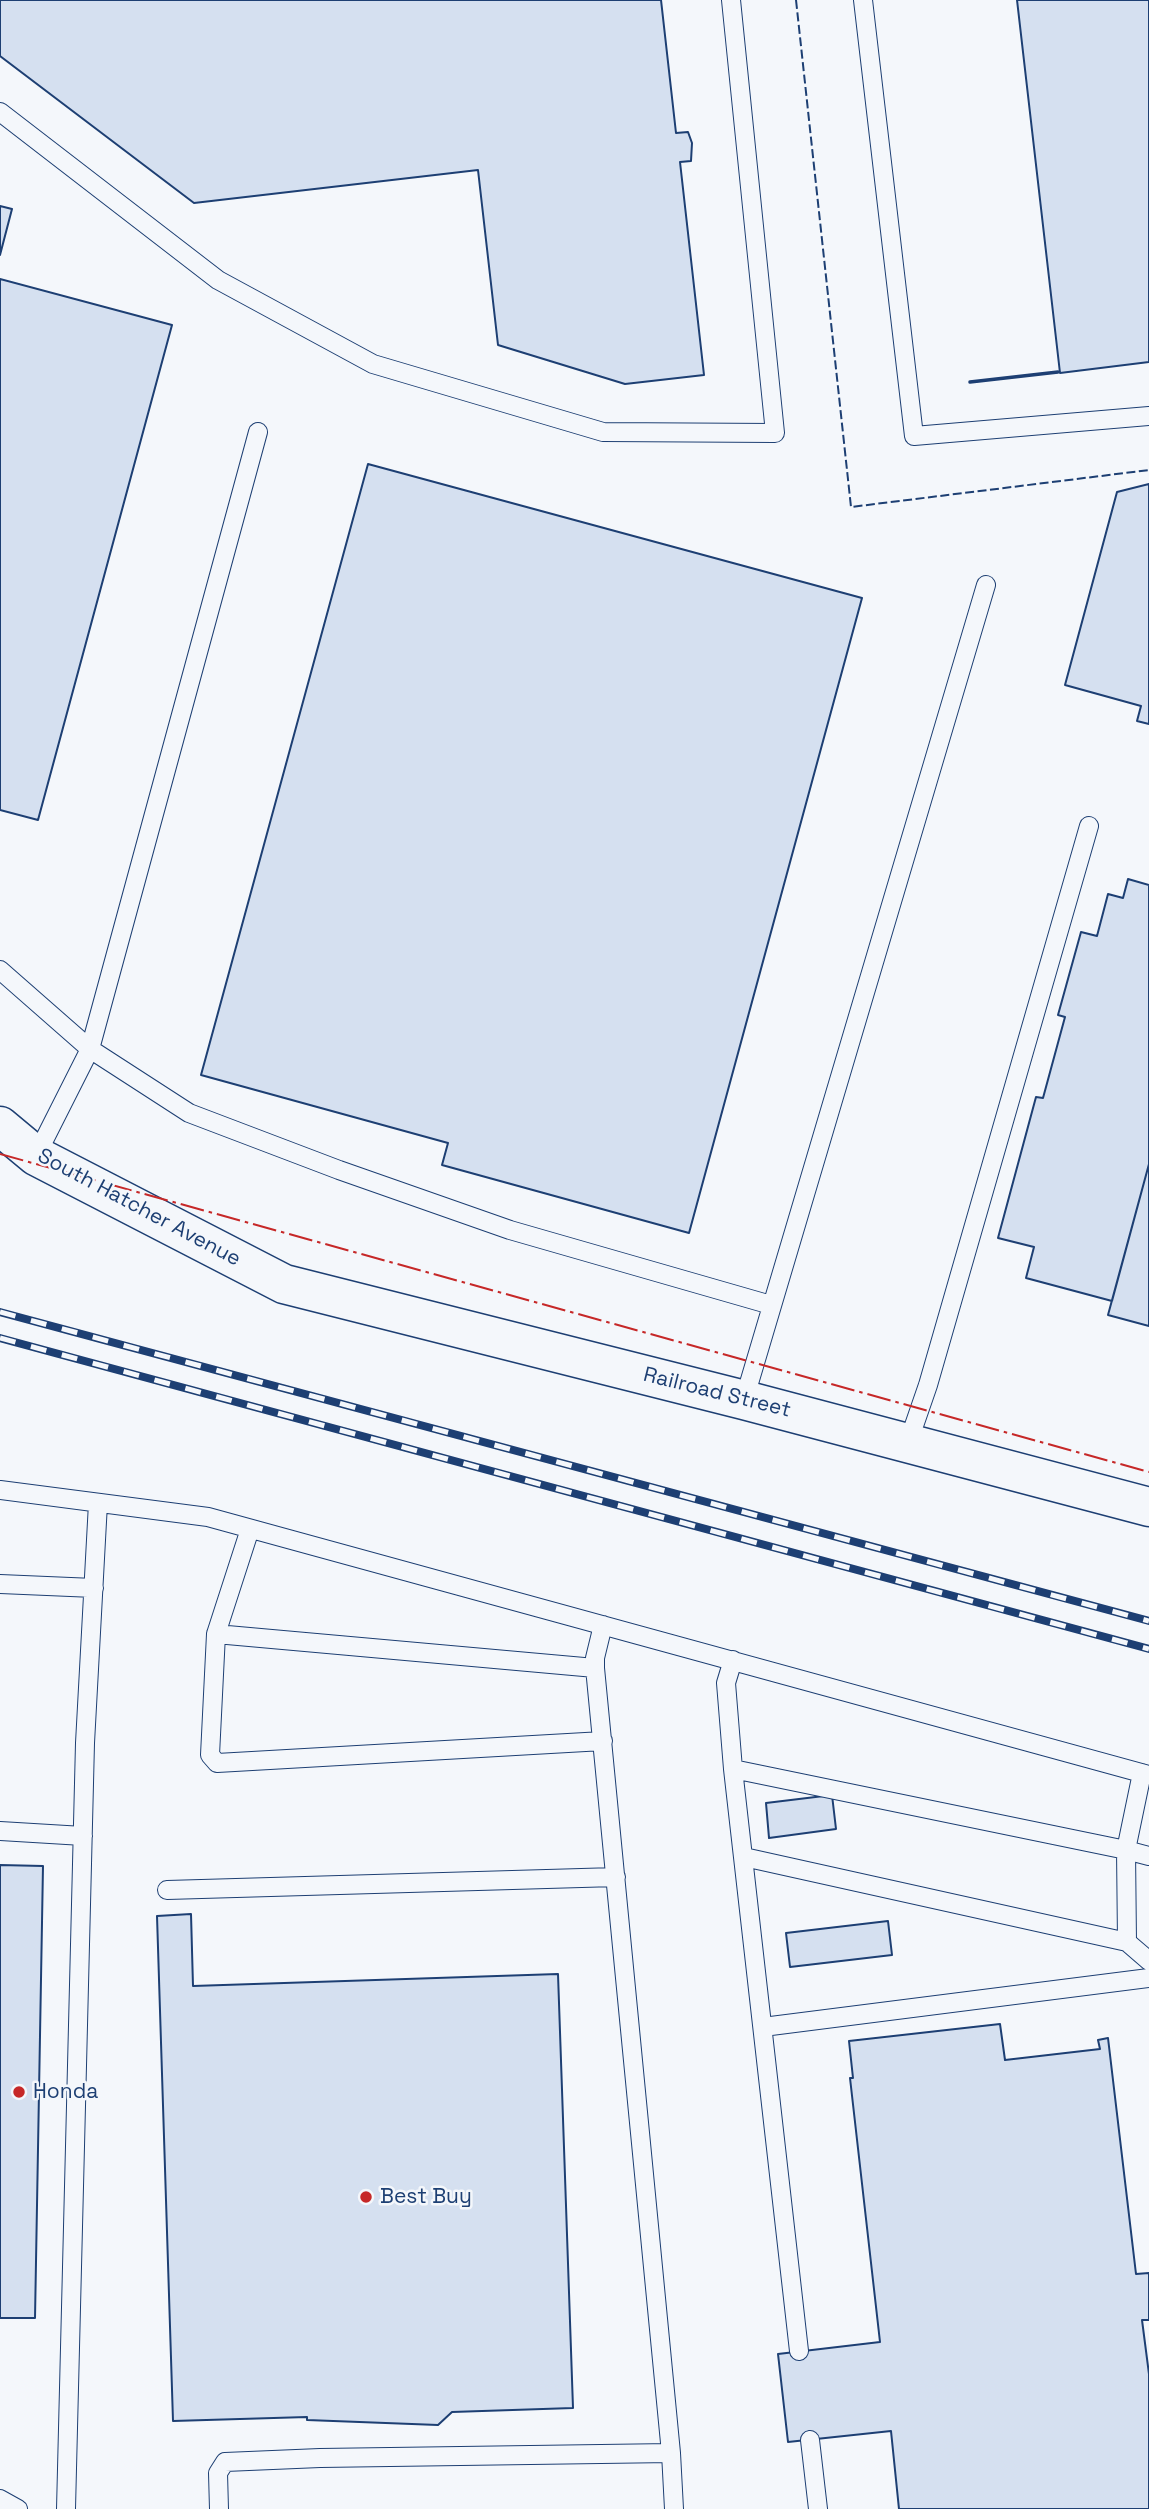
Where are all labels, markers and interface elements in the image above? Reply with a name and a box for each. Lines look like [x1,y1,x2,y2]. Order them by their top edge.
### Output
street label: South Hatcher Avenue [33,1144,245,1272]
street label: Railroad Street [641,1363,793,1423]
place label: Honda [33,2079,98,2105]
marker: Honda [11,2084,27,2100]
place label: Best Buy [380,2184,472,2210]
marker: Best Buy [358,2189,374,2205]

